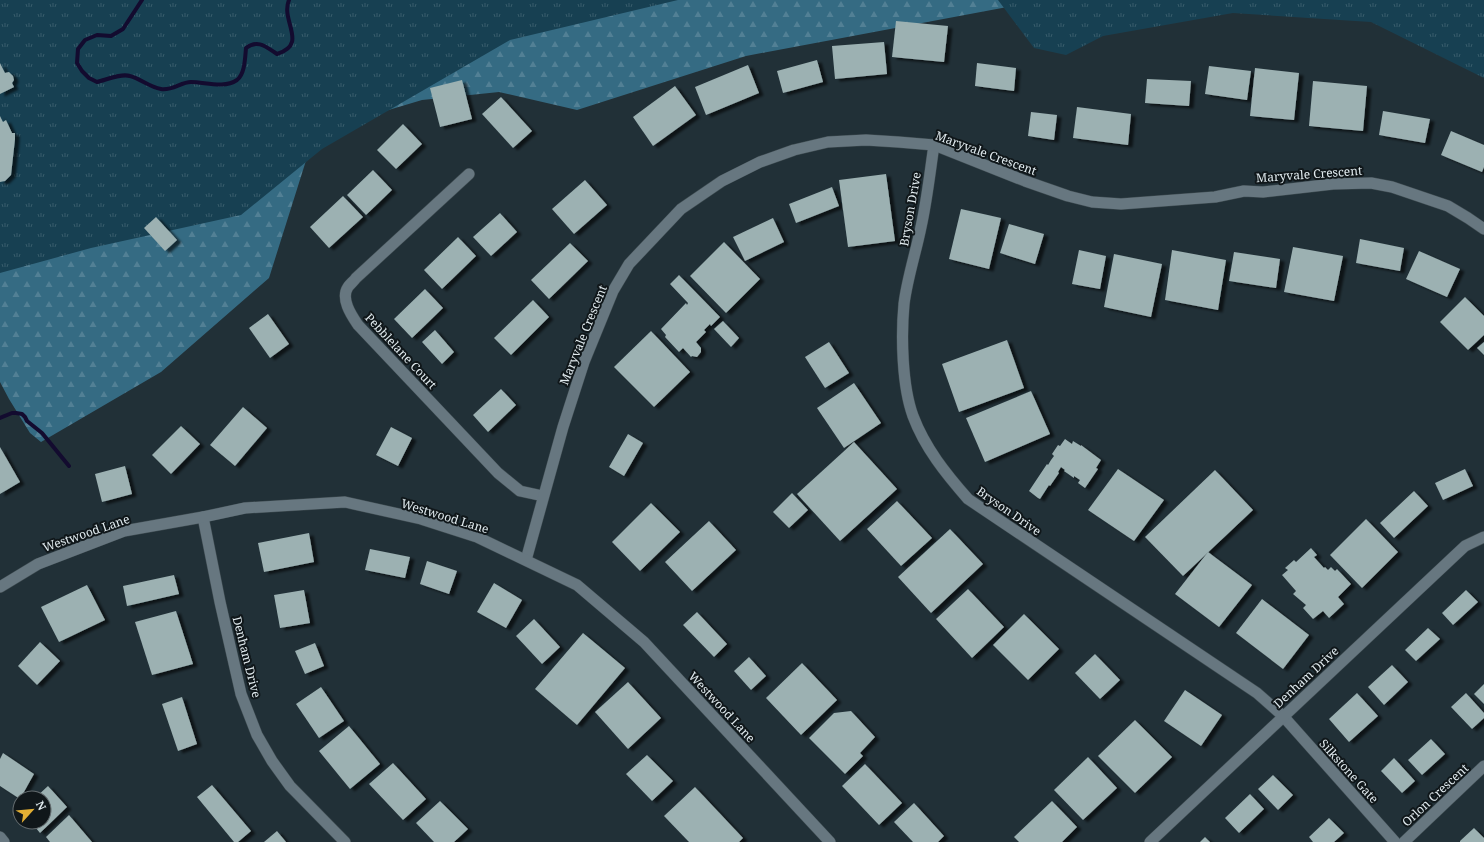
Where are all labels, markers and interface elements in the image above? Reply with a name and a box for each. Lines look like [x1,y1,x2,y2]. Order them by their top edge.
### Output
street label: Maryvale Crescent [933,127,1039,179]
street label: Maryvale Crescent [1255,162,1363,186]
street label: Bryson Drive [895,171,925,247]
street label: Maryvale Crescent [555,282,611,388]
street label: Pebblelane Court [361,309,441,393]
street label: Bryson Drive [973,483,1045,539]
street label: Westwood Lane [399,495,491,537]
street label: Westwood Lane [40,510,132,556]
street label: Denham Drive [229,615,265,699]
street label: Denham Drive [1270,642,1342,712]
street label: Westwood Lane [685,668,759,746]
street label: Silkstone Gate [1316,735,1382,807]
street label: Orlon Crescent [1398,760,1472,830]
north arrow [12,790,52,830]
text: N [33,798,50,813]

